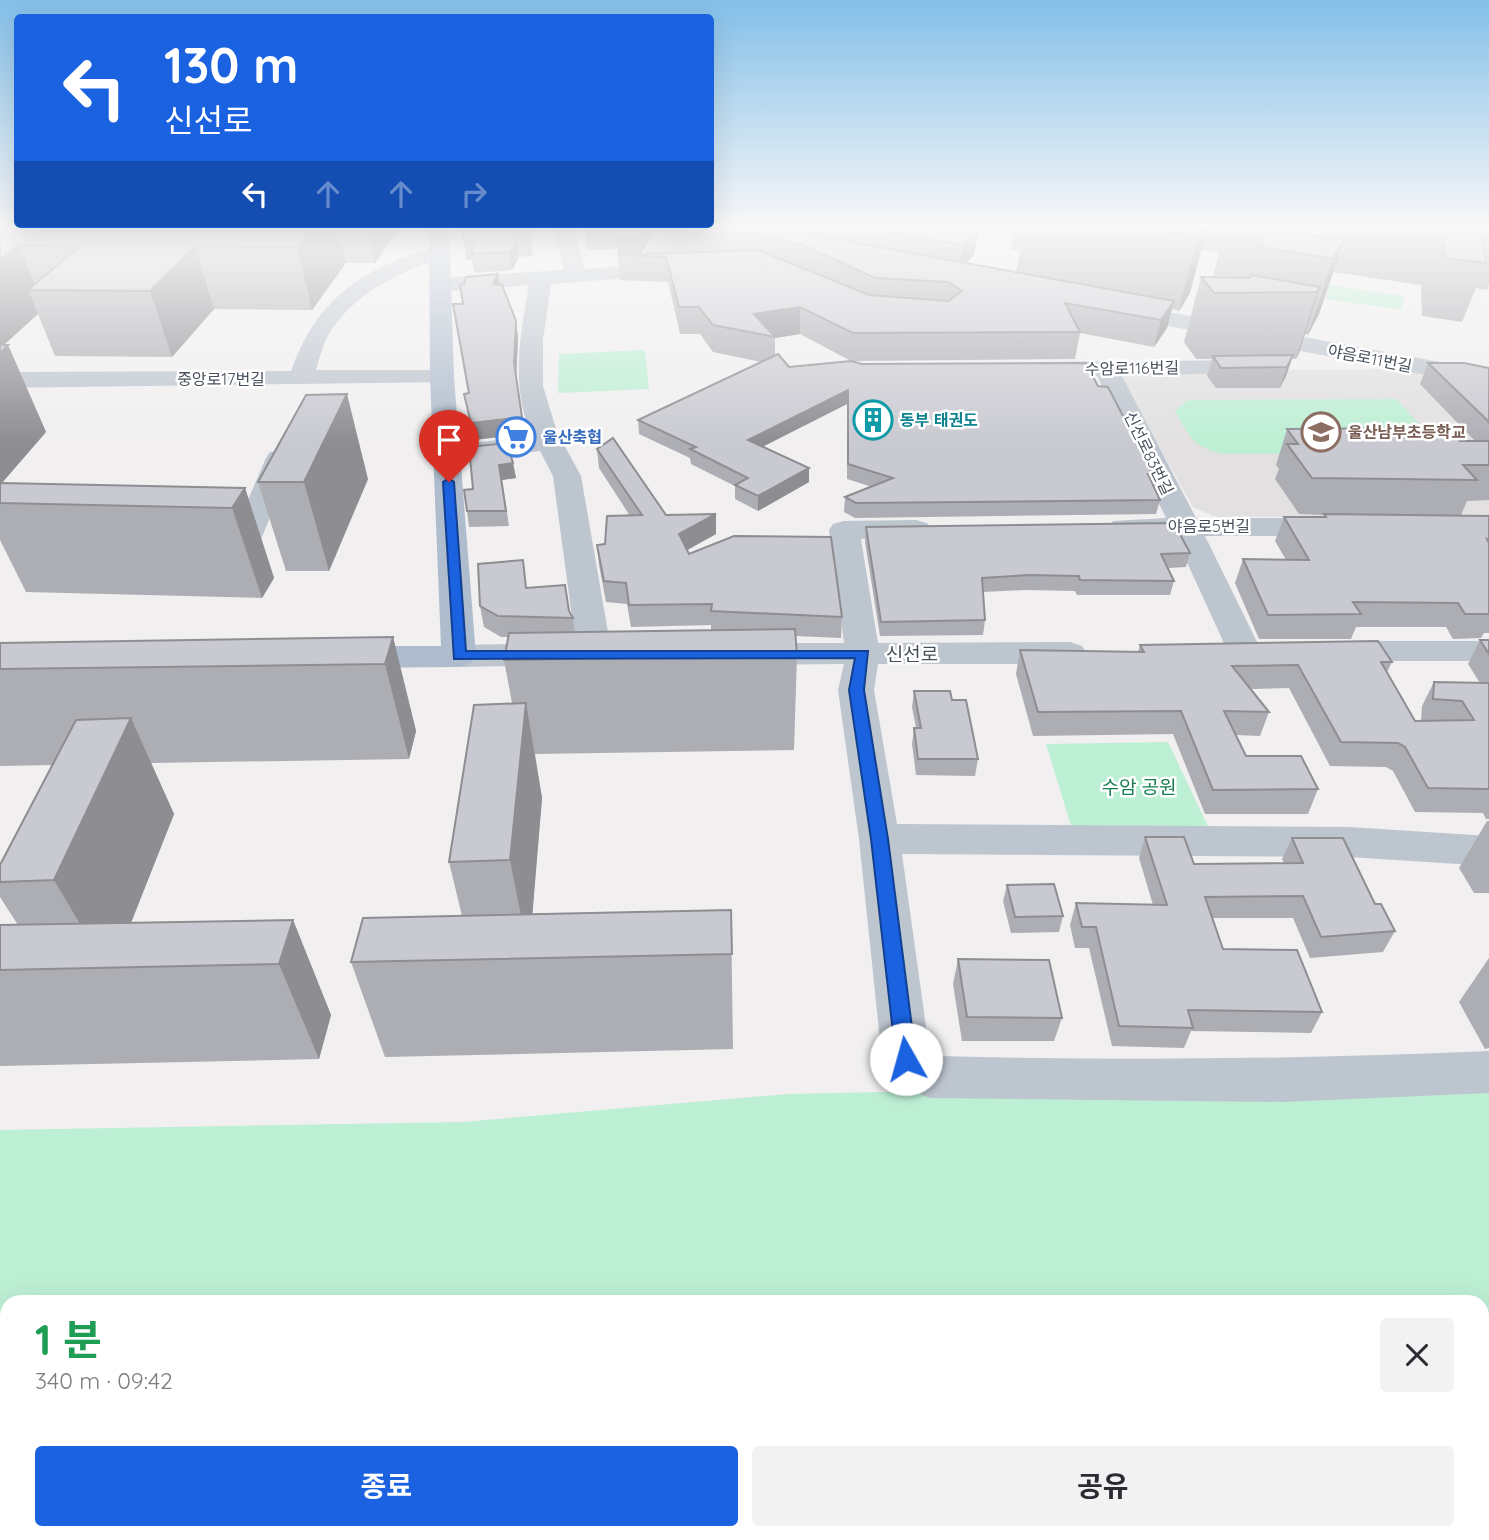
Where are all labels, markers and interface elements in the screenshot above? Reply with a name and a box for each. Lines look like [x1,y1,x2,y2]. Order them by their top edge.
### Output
text: 130 m [164,34,298,95]
icon: left [49,42,140,133]
text: 신선로 [164,100,252,140]
icon: left [236,175,274,213]
icon: ahead [309,175,347,213]
icon: ahead [382,175,420,213]
icon: right [455,175,493,213]
street label: 야음로11번길 [1326,340,1414,376]
street label: 수암로116번길 [1085,357,1179,379]
street label: 중앙로17번길 [177,369,265,389]
building icon: 동부 태권도 [852,399,894,441]
street label: 신선로83번길 [1120,408,1178,498]
pin [419,410,479,482]
place label: 동부 태권도 [900,410,978,430]
school or university icon: 울산남부초등학교 [1300,411,1342,453]
supermarket icon: 울산축협 [495,416,537,458]
icon: arrive [430,421,468,459]
place label: 울산남부초등학교 [1348,422,1466,442]
place label: 울산축협 [543,427,602,447]
street label: 야음로5번길 [1168,516,1250,536]
street label: 신선로 [886,642,938,666]
park label: 수암 공원 [1101,775,1177,799]
position arrow [869,1022,943,1096]
text: 1 분 [35,1313,102,1366]
button: close [1380,1318,1454,1392]
text: 340 m · 09:42 [35,1366,173,1395]
button: 종료 [35,1446,738,1526]
button: 공유 [752,1446,1454,1526]

